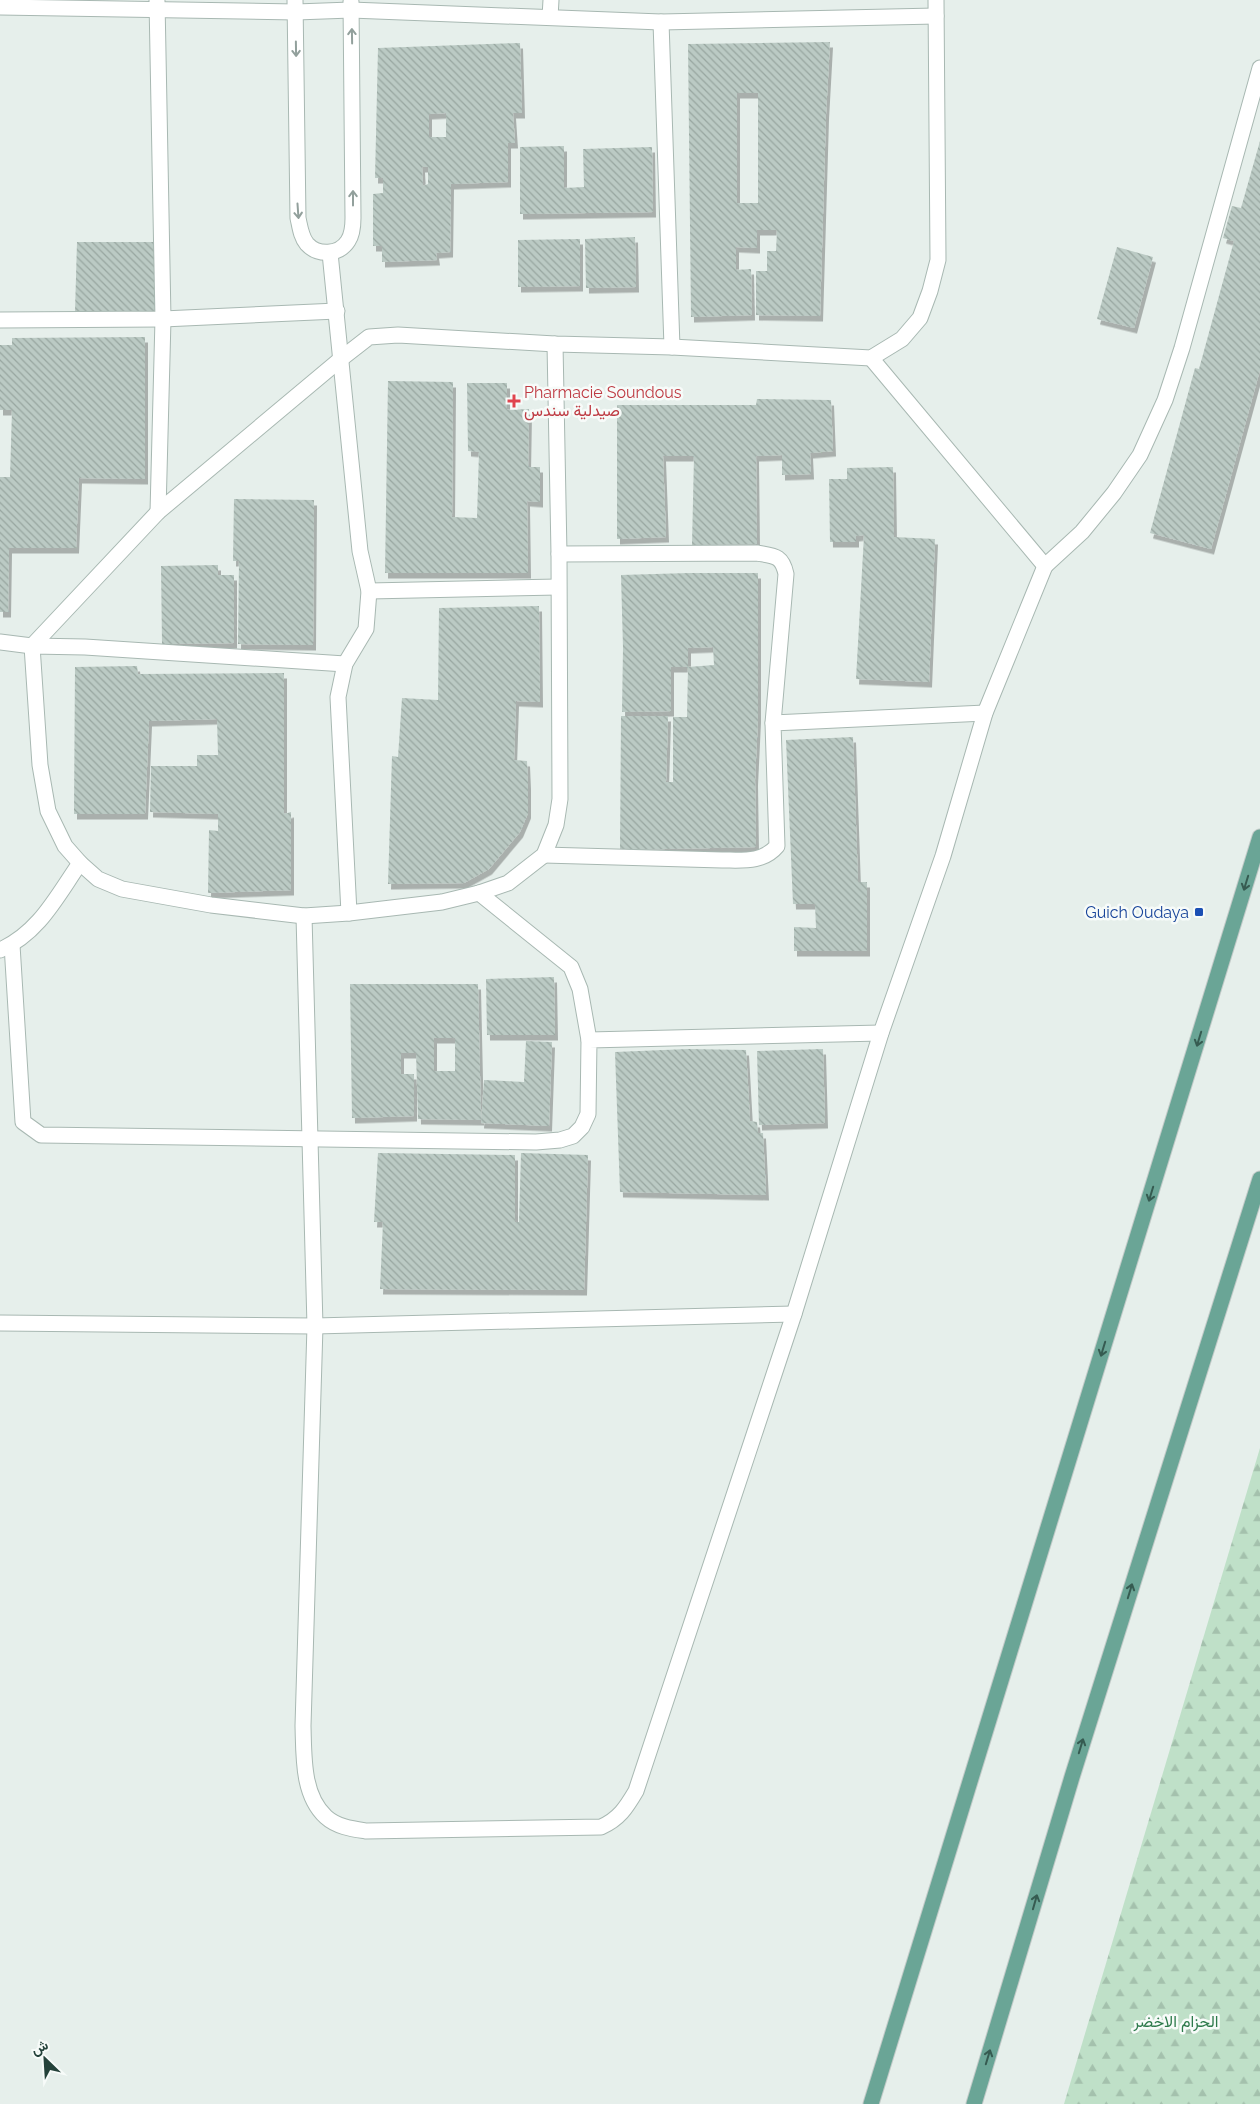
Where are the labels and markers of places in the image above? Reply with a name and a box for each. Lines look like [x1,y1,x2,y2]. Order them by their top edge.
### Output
place label: Pharmacie Soundous صيدلية سندس [524,383,682,421]
marker: Pharmacie Soundous صيدلية سندس [508,395,520,407]
place label: Guich Oudaya [1085,903,1189,922]
marker: Guich Oudaya [1193,906,1205,918]

